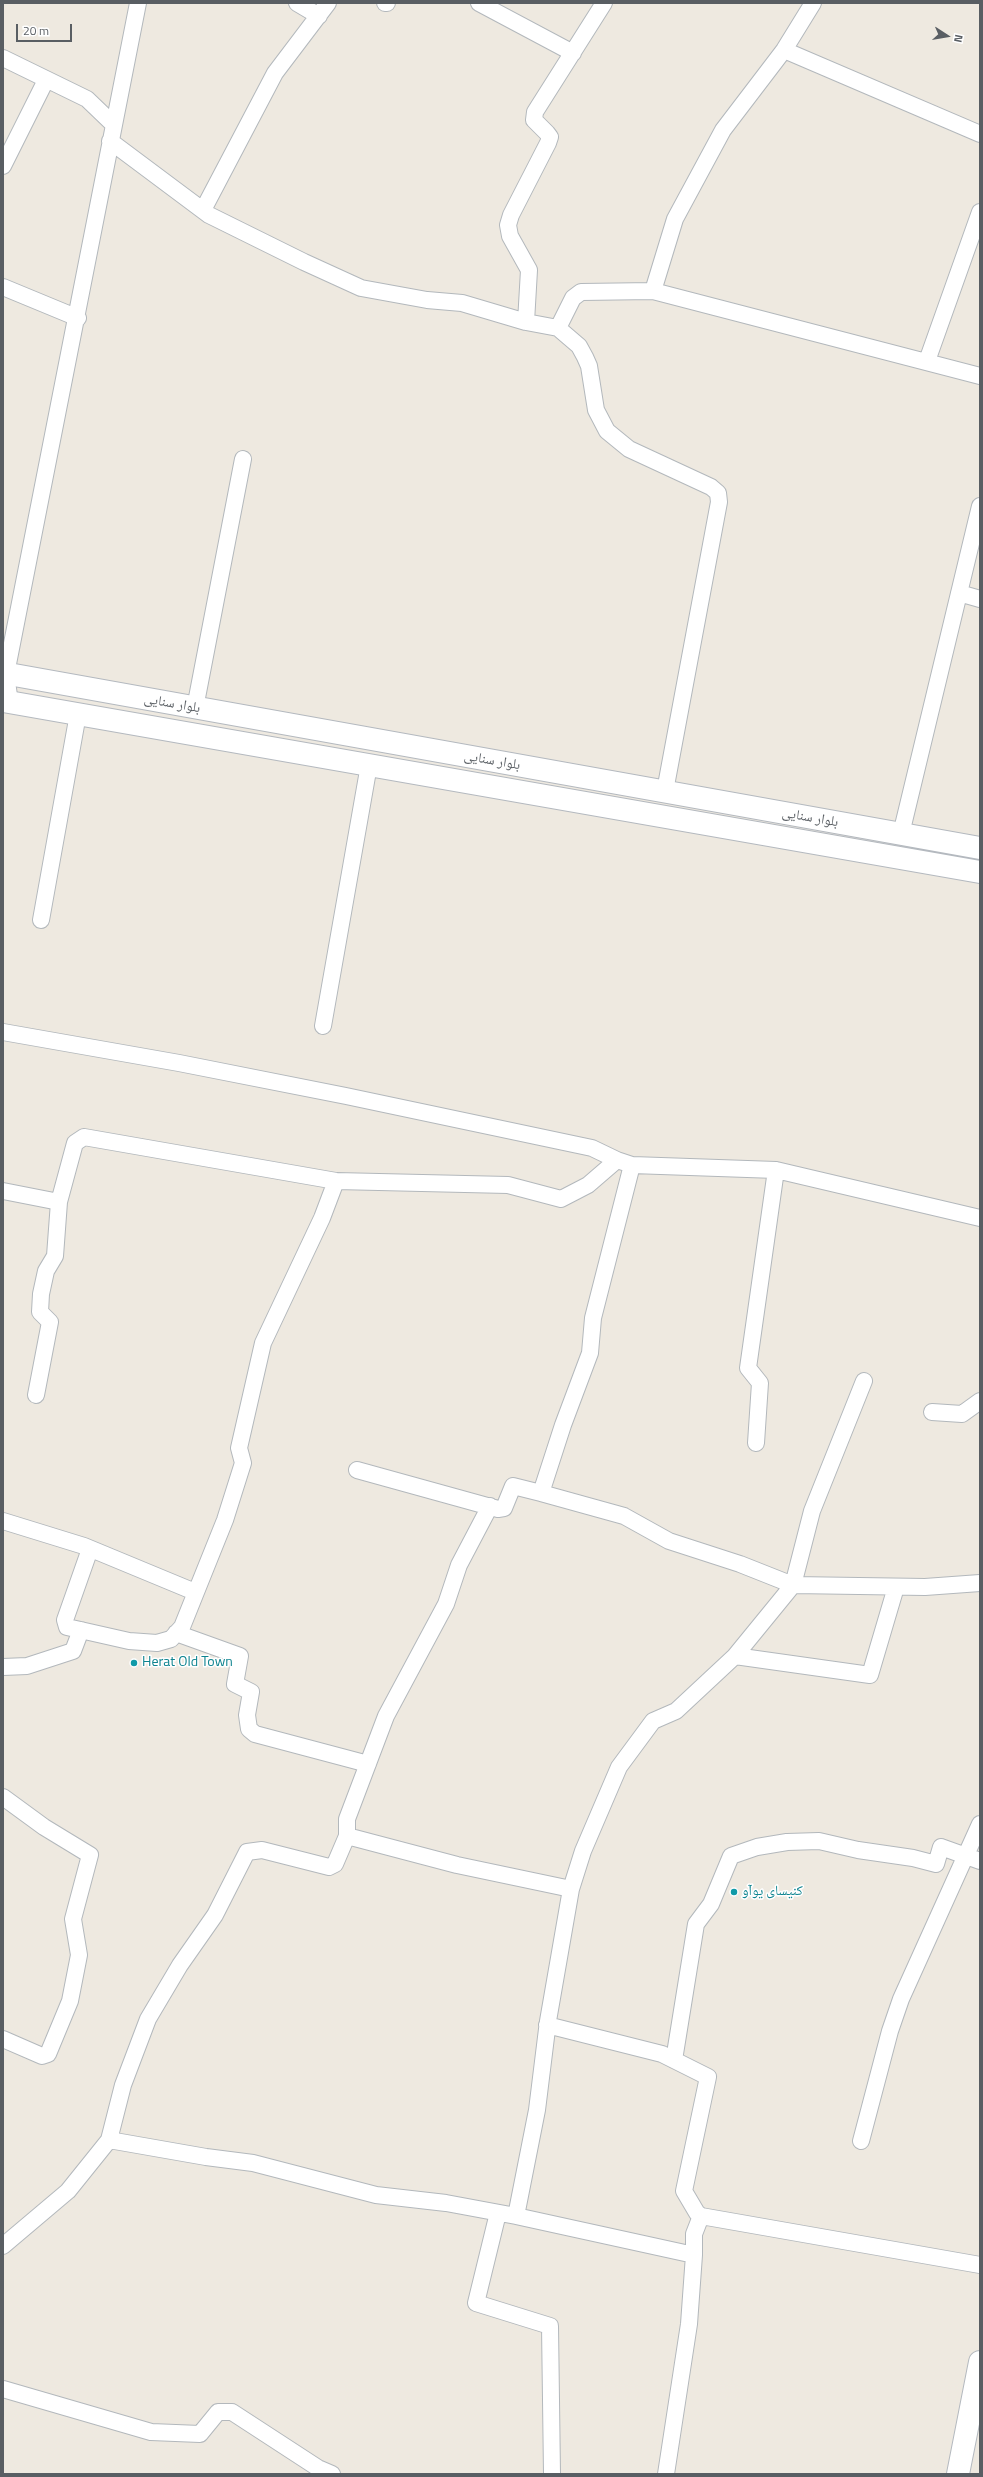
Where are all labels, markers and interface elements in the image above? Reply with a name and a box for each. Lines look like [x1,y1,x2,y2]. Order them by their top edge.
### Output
scale bar [18,16,74,42]
north arrow [927,16,967,56]
text: 20 m [23,21,49,40]
text: N [950,33,967,44]
street label: بلوار سنایی [143,691,201,717]
street label: بلوار سنایی [463,748,521,774]
street label: بلوار سنایی [781,805,839,831]
place label: Herat Old Town [142,1655,233,1671]
marker: Herat Old Town [129,1658,139,1668]
place label: کنیسای یوآو [742,1884,803,1900]
marker: کنیسای یوآو [729,1887,739,1897]

